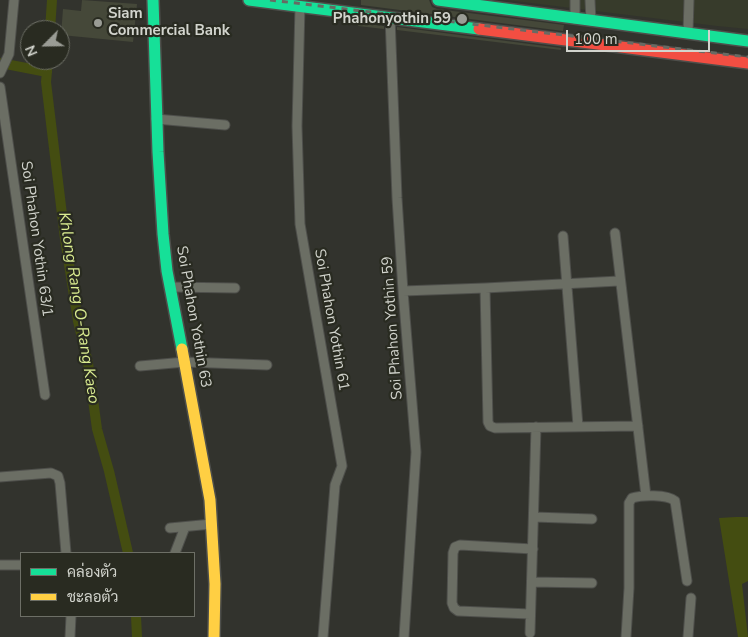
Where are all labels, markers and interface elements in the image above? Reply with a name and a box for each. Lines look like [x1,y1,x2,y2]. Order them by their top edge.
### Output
place label: Siam Commercial Bank [108,5,230,40]
place label: Phahonyothin 59 [333,10,451,28]
marker: Phahonyothin 59 [455,12,469,26]
marker: Siam Commercial Bank [92,17,104,29]
north arrow [20,20,70,70]
scale bar [568,20,712,52]
text: 100 m [574,29,618,49]
text: N [21,42,42,59]
street label: Soi Phahon Yothin 63/1 [16,160,56,318]
water label: Khlong Rang O-Rang Kaeo [53,211,103,405]
street label: Soi Phahon Yothin 63 [172,245,214,389]
street label: Soi Phahon Yothin 61 [310,248,352,392]
street label: Soi Phahon Yothin 59 [379,256,407,400]
legend [20,552,195,617]
text: คล่องตัว [67,562,117,582]
text: ชะลอตัว [67,587,118,607]

